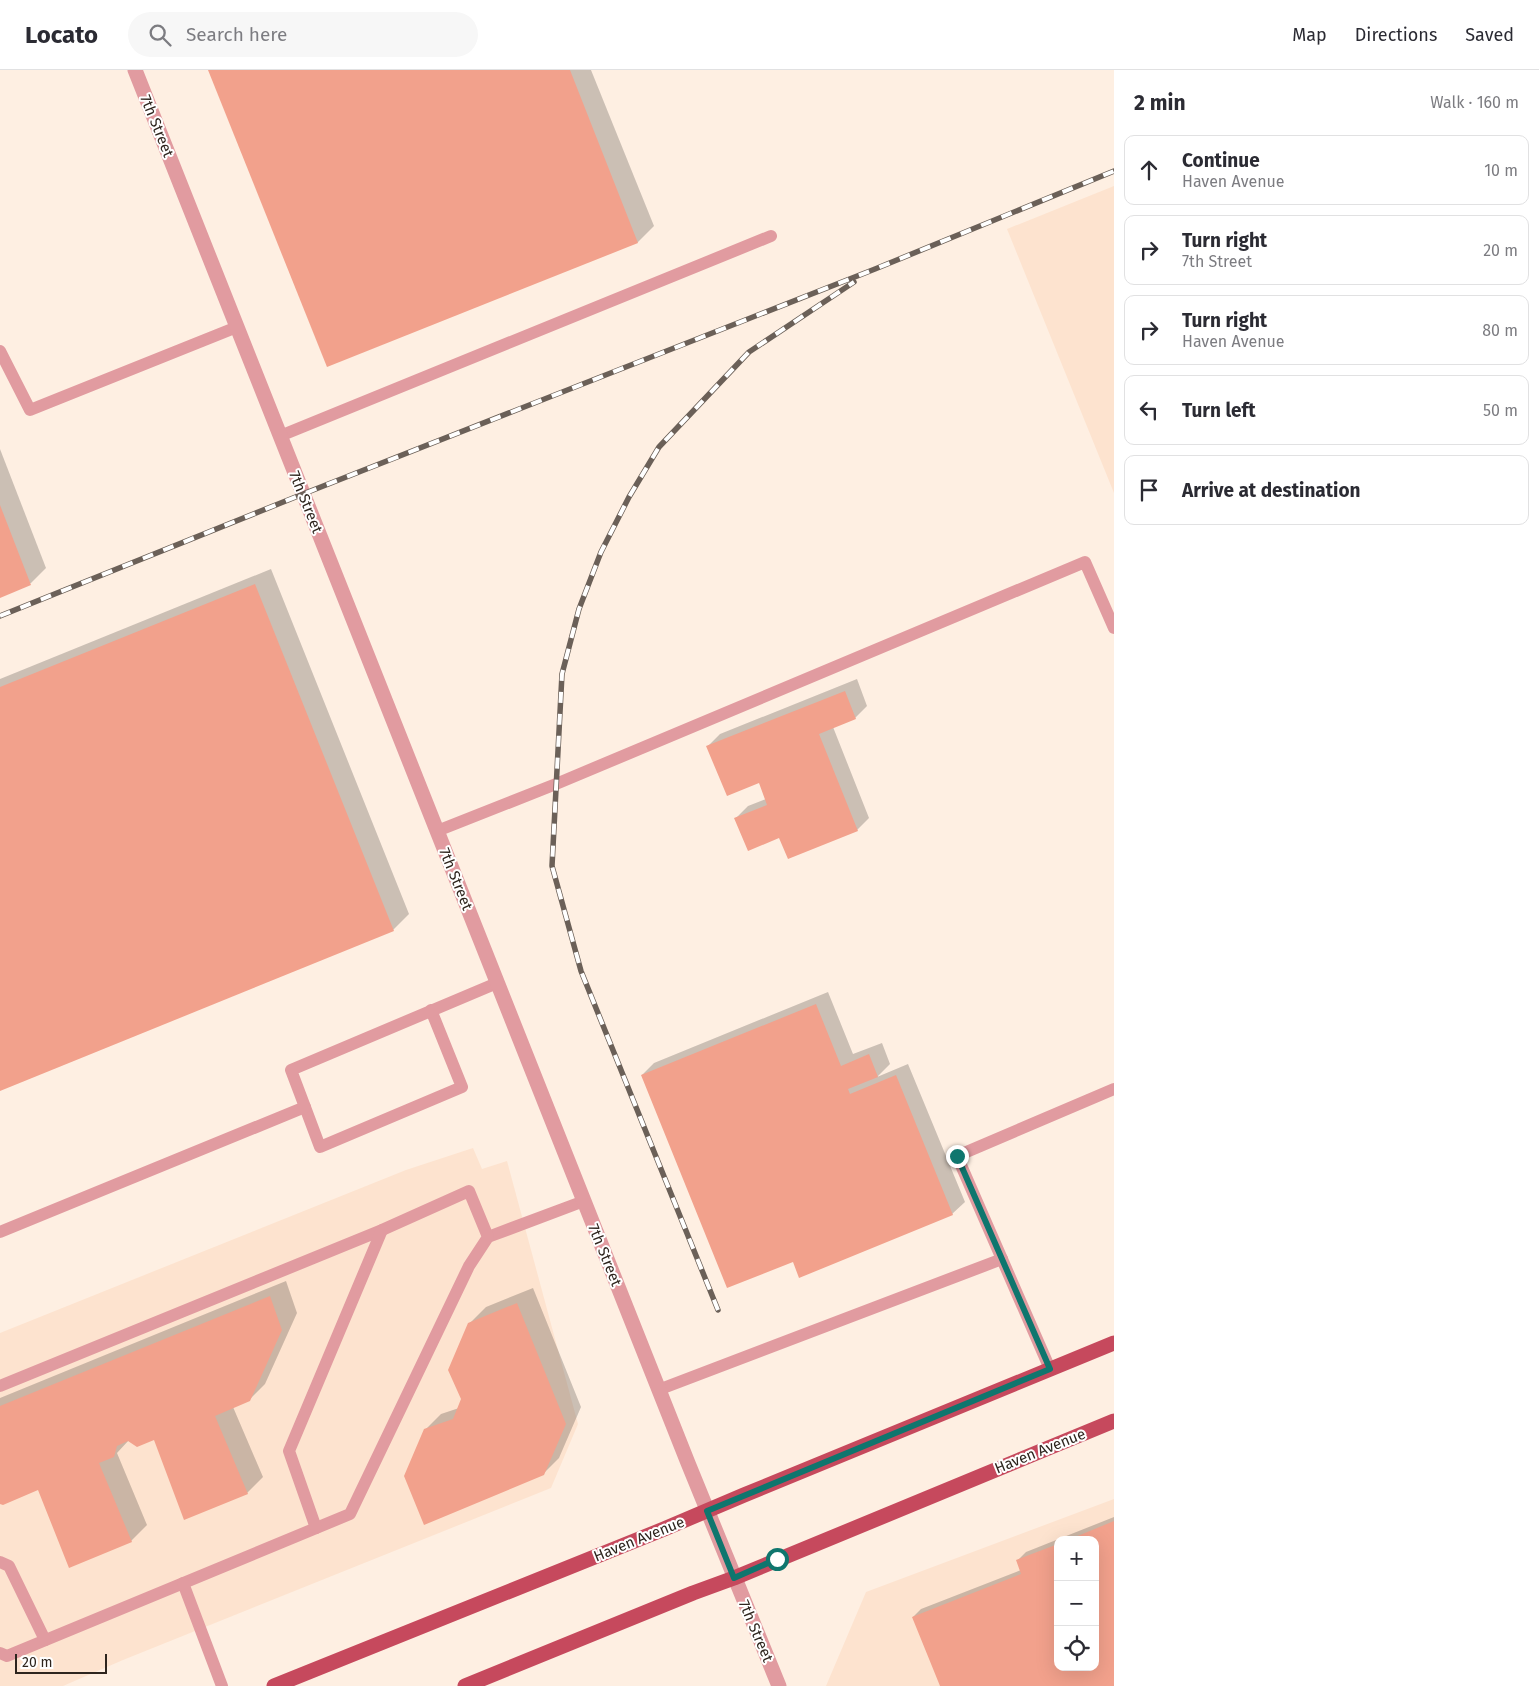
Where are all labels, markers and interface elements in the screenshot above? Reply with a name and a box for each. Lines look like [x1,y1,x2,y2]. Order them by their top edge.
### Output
search box [128,12,478,57]
text: Locato [25,21,98,49]
icon: search [146,21,174,49]
text: Search here [186,23,287,46]
text: Map [1292,24,1327,46]
text: Directions [1355,24,1437,46]
text: Saved [1465,24,1514,46]
text: 2 min [1134,90,1186,116]
street label: 7th Street [136,92,178,160]
text: Walk · 160 m [1430,93,1519,112]
text: Continue [1182,149,1260,172]
icon: ahead [1135,156,1163,184]
text: 10 m [1484,161,1518,180]
text: Haven Avenue [1182,172,1285,191]
text: Turn right [1182,229,1267,252]
icon: right [1135,236,1163,264]
text: 20 m [1483,241,1518,260]
text: 7th Street [1182,252,1252,271]
text: Turn right [1182,309,1267,332]
icon: right [1135,316,1163,344]
text: 80 m [1482,321,1518,340]
text: Haven Avenue [1182,332,1285,351]
icon: left [1135,396,1163,424]
text: Turn left [1182,399,1256,422]
text: 50 m [1483,401,1518,420]
street label: 7th Street [285,468,327,536]
icon: arrive [1135,476,1163,504]
text: Arrive at destination [1182,479,1361,502]
street label: 7th Street [435,845,477,913]
route end [946,1145,969,1168]
street label: 7th Street [584,1221,626,1289]
street label: Haven Avenue [992,1425,1088,1477]
street label: Haven Avenue [591,1513,687,1565]
map controls [1054,1536,1099,1671]
button: + [1054,1536,1099,1581]
route start [766,1548,789,1571]
button: − [1054,1581,1099,1626]
street label: 7th Street [735,1597,777,1665]
button: locate [1054,1626,1099,1671]
scale bar [15,1651,108,1674]
text: 20 m [22,1654,52,1671]

